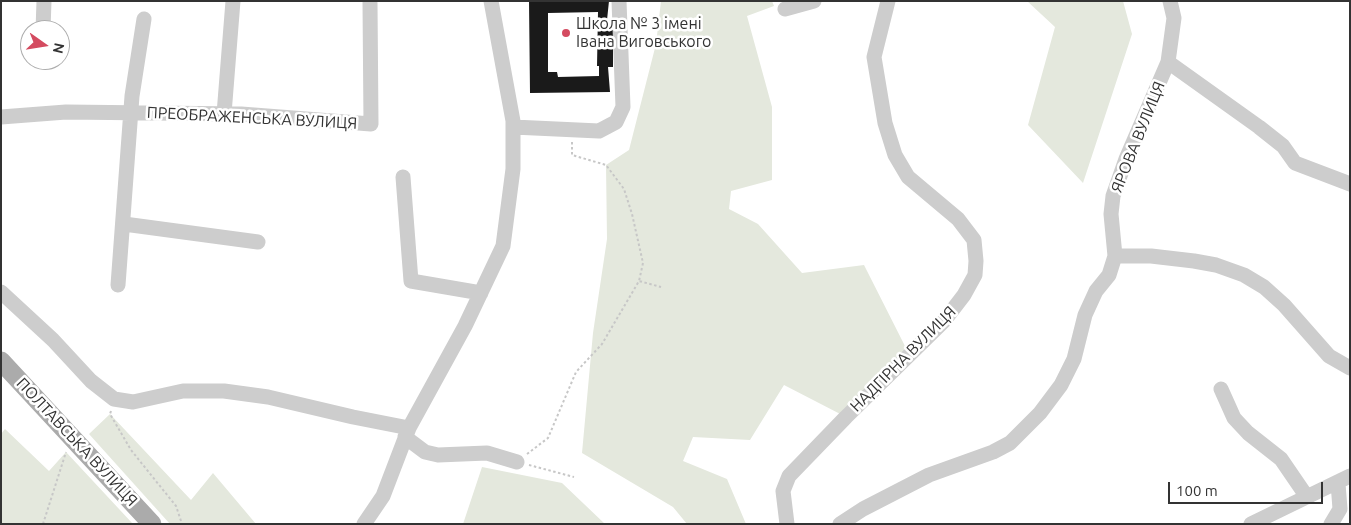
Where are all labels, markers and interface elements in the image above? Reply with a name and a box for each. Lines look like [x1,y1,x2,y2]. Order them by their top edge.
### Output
place label: Школа № 3 імені Івана Виговського [576,14,711,52]
north arrow [20,20,70,70]
marker: Школа № 3 імені Івана Виговського [560,27,572,39]
text: N [50,41,68,55]
street label: ЯРОВА ВУЛИЦЯ [1107,79,1169,195]
street label: ПРЕОБРАЖЕНСЬКА ВУЛИЦЯ [146,103,358,133]
street label: НАДГІРНА ВУЛИЦЯ [846,302,960,416]
street label: ПОЛТАВСЬКА ВУЛИЦЯ [12,374,142,510]
scale bar [1171,472,1326,504]
text: 100 m [1176,482,1218,499]

